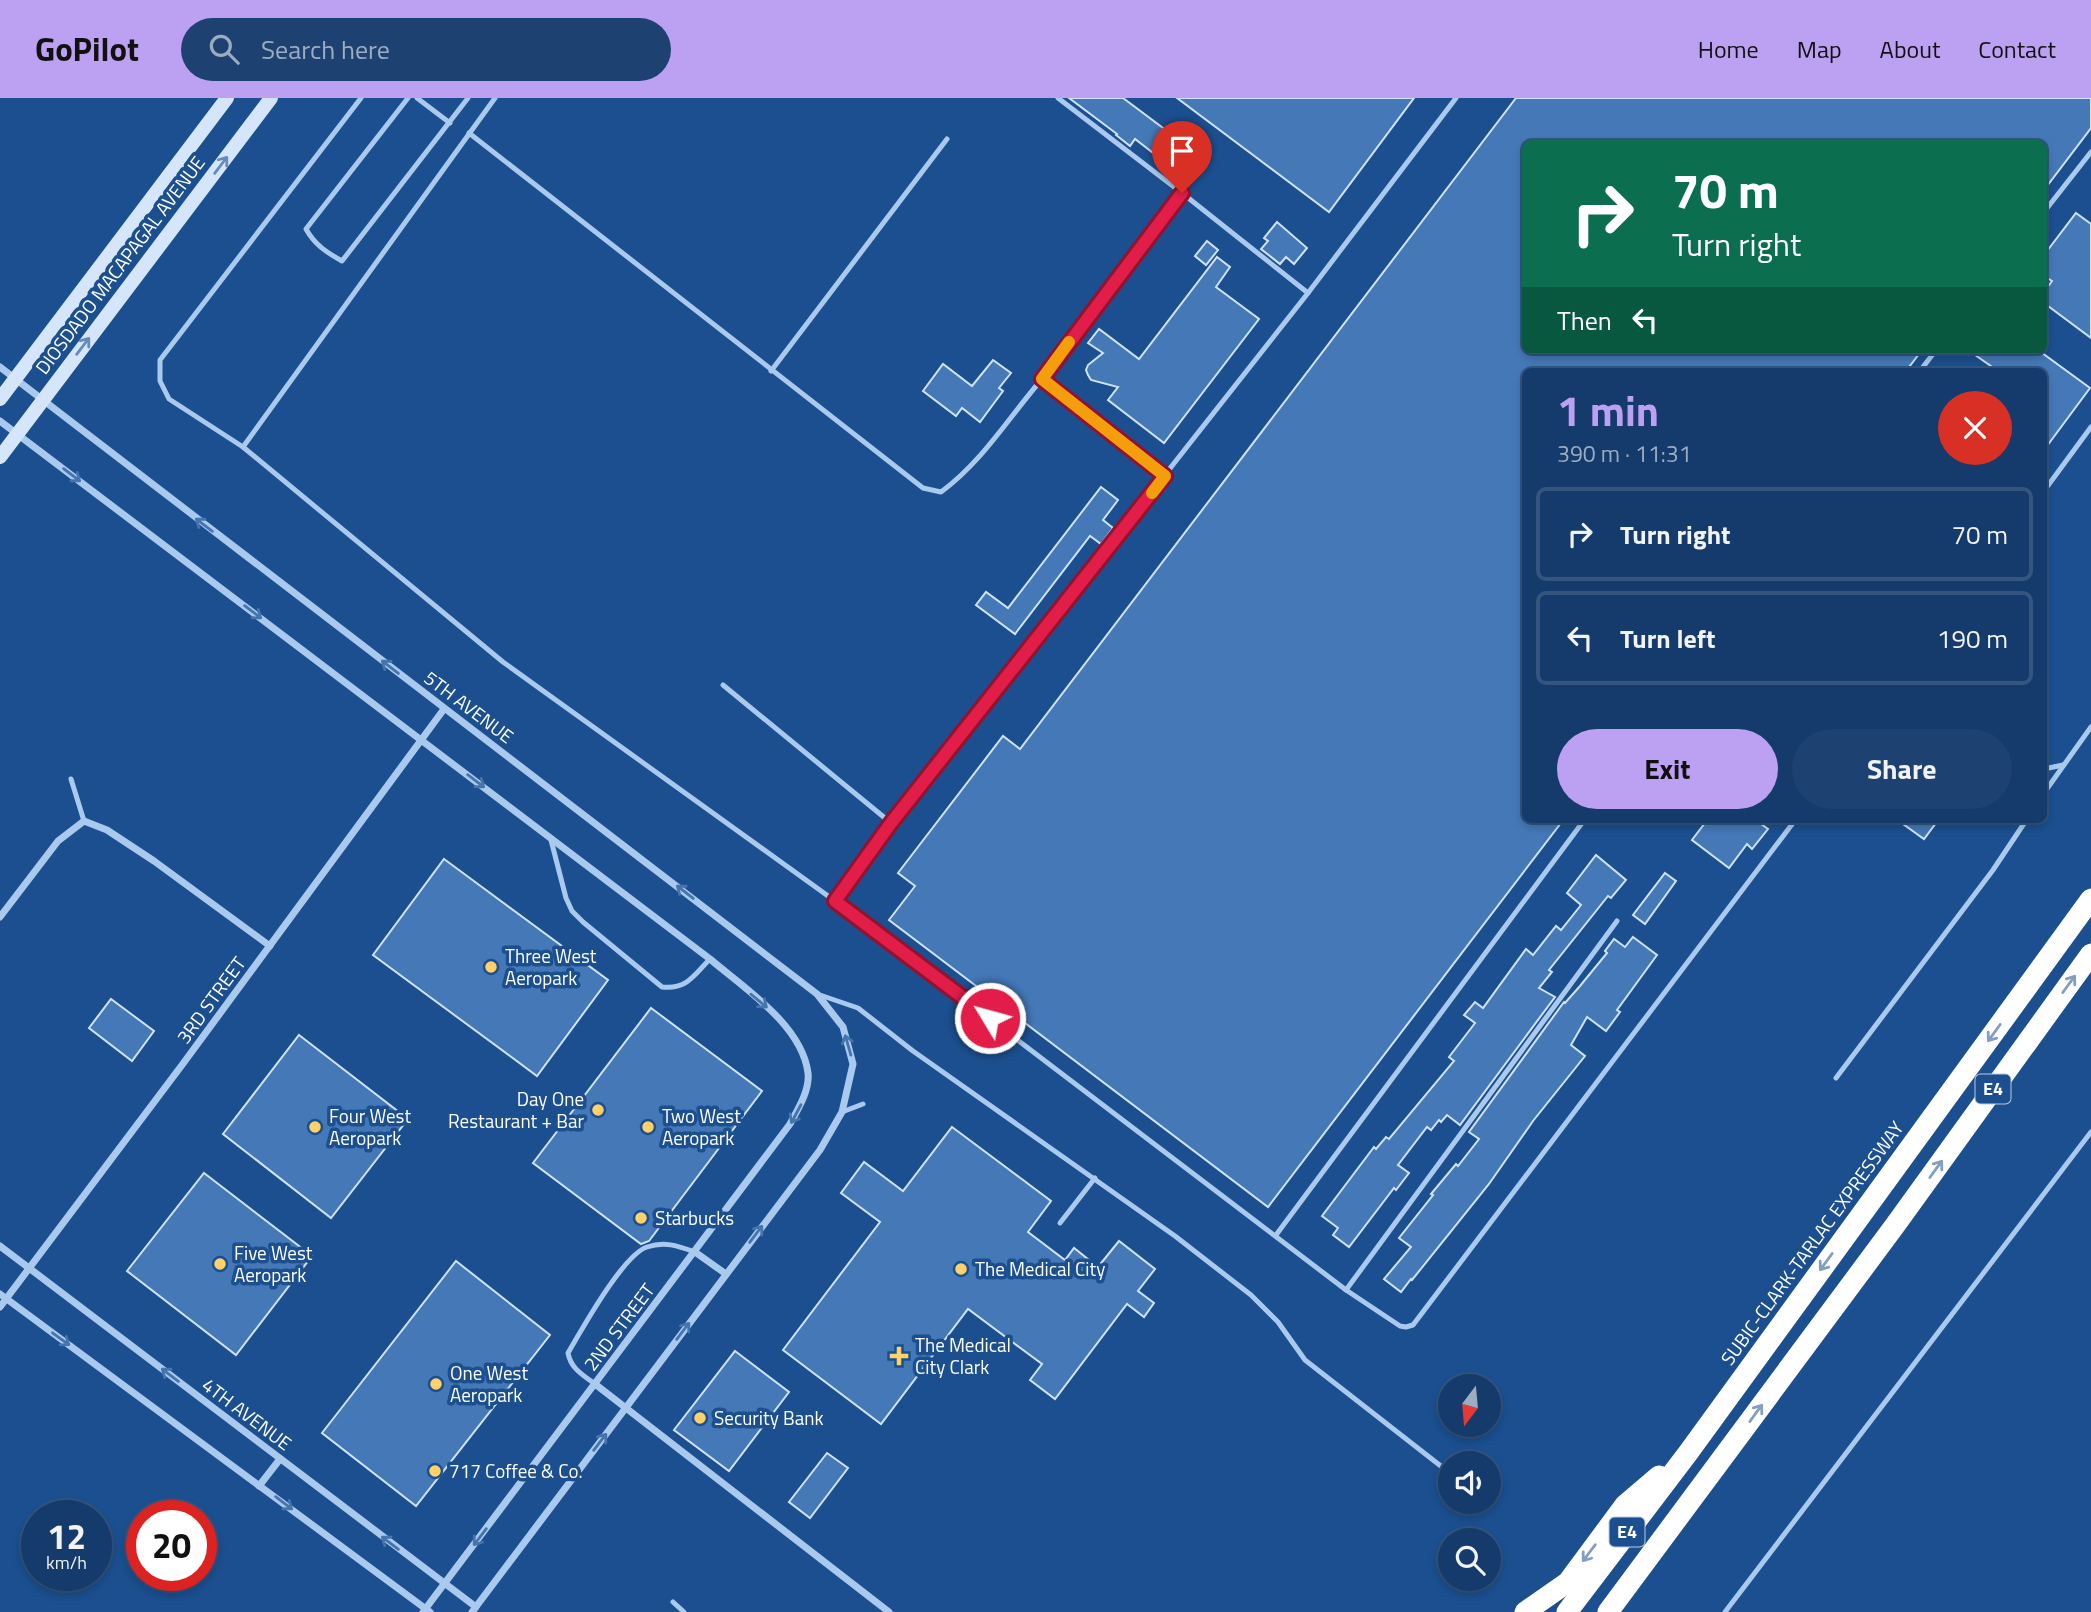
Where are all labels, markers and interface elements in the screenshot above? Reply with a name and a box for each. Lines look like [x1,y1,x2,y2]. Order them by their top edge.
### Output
search box [181,18,671,81]
text: GoPilot [35,24,139,74]
icon: search [205,30,243,68]
text: Search here [261,30,390,69]
text: Home [1698,31,1759,67]
text: Map [1797,31,1842,67]
text: About [1880,31,1940,67]
text: Contact [1978,31,2056,67]
pin [1152,121,1212,193]
icon: arrive [1163,132,1201,170]
street label: DIOSDADO MACAPAGAL AVENUE [28,149,211,380]
text: 70 m [1672,152,1779,227]
one-way arrow [213,156,228,174]
icon: right [1557,168,1648,259]
text: Turn right [1672,220,1801,268]
text: Then [1557,301,1612,340]
icon: left [1626,301,1664,339]
one-way arrow [76,337,91,356]
text: 1 min [1557,378,1659,442]
button: close [1938,391,2012,465]
text: 390 m · 11:31 [1557,436,1692,471]
one-way arrow [62,467,81,482]
icon: right [1561,515,1599,553]
text: Turn right [1620,515,1731,554]
text: 70 m [1951,515,2008,554]
one-way arrow [196,517,214,532]
one-way arrow [243,605,262,620]
icon: left [1561,619,1599,657]
text: Turn left [1620,619,1715,658]
text: 190 m [1937,619,2008,658]
one-way arrow [381,660,400,675]
street label: 5TH AVENUE [418,663,520,750]
button: Exit [1557,729,1778,809]
button: Share [1792,729,2012,809]
one-way arrow [466,774,484,789]
one-way arrow [676,885,695,900]
place label: Three West Aeropark [505,941,597,992]
street label: 3RD STREET [169,950,252,1049]
marker: Three West Aeropark [483,959,499,975]
one-way arrow [2062,975,2076,994]
position arrow [953,981,1027,1055]
one-way arrow [750,993,768,1009]
one-way arrow [1986,1023,2001,1042]
one-way arrow [841,1035,854,1057]
road number: E4 [1976,1074,2010,1104]
place label: Day One Restaurant + Bar [448,1084,584,1135]
place label: Four West Aeropark [329,1101,411,1152]
place label: Two West Aeropark [662,1101,741,1152]
marker: Day One Restaurant + Bar [590,1102,606,1118]
one-way arrow [788,1103,802,1123]
street label: SUBIC-CLARK-TARLAC EXPRESSWAY [1713,1114,1911,1371]
marker: Four West Aeropark [307,1119,323,1135]
marker: Two West Aeropark [640,1119,656,1135]
one-way arrow [1929,1160,1943,1179]
place label: Starbucks [655,1203,734,1232]
marker: Starbucks [633,1210,649,1226]
one-way arrow [749,1225,763,1244]
place label: Five West Aeropark [234,1238,313,1289]
one-way arrow [1819,1252,1833,1271]
place label: The Medical City [975,1254,1105,1283]
marker: Five West Aeropark [212,1256,228,1272]
marker: The Medical City [953,1261,969,1277]
street label: 2ND STREET [576,1277,661,1377]
one-way arrow [676,1322,691,1340]
place label: The Medical City Clark [915,1330,1011,1381]
one-way arrow [51,1332,70,1346]
marker: The Medical City Clark [889,1346,909,1366]
place label: One West Aeropark [450,1358,528,1409]
one-way arrow [161,1368,180,1383]
street label: 4TH AVENUE [196,1370,298,1457]
north arrow [1438,1374,1502,1437]
map controls [1438,1374,1501,1591]
marker: One West Aeropark [428,1376,444,1392]
place label: Security Bank [714,1403,824,1432]
one-way arrow [1749,1404,1764,1422]
marker: Security Bank [692,1410,708,1426]
one-way arrow [592,1433,607,1452]
button: sound [1438,1451,1501,1514]
place label: 717 Coffee & Co. [449,1456,583,1485]
marker: 717 Coffee & Co. [427,1463,443,1479]
one-way arrow [274,1496,292,1511]
speed limit sign: 20 [126,1500,217,1591]
text: 12 [47,1509,86,1563]
road number: E4 [1610,1518,1644,1546]
one-way arrow [472,1527,487,1546]
button: search [1438,1528,1501,1591]
one-way arrow [381,1535,400,1550]
one-way arrow [1582,1543,1596,1562]
text: km/h [46,1549,87,1576]

